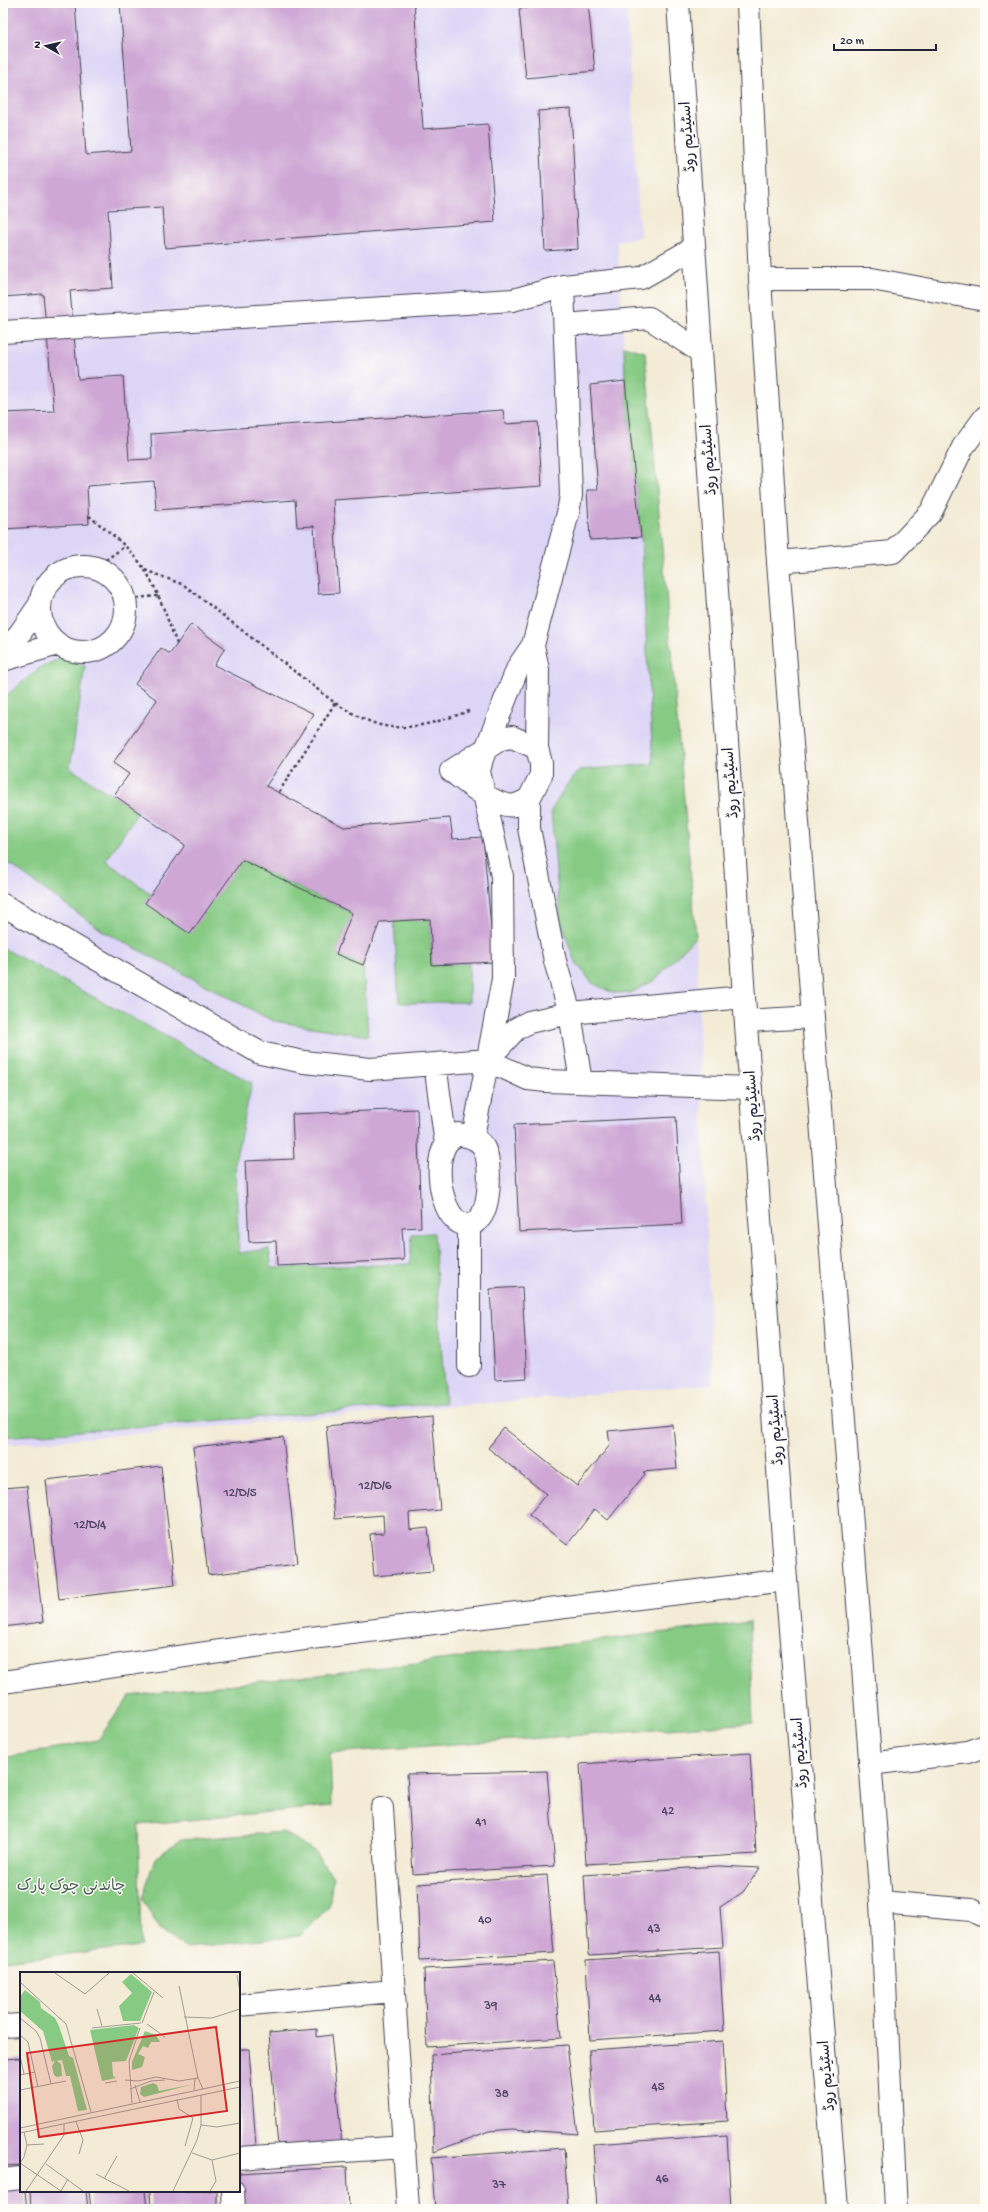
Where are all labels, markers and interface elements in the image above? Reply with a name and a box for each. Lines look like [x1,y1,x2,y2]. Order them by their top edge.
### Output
north arrow [26,26,66,66]
scale bar [834,26,936,52]
text: 20 m [840,35,865,49]
text: N [32,40,45,49]
street label: اسٹیڈیم روڈ [678,101,701,173]
street label: اسٹیڈیم روڈ [699,424,722,496]
street label: اسٹیڈیم روڈ [721,747,744,819]
street label: اسٹیڈیم روڈ [743,1070,766,1142]
street label: اسٹیڈیم روڈ [766,1394,789,1466]
house number: 12/D/6 [358,1479,392,1494]
house number: 12/D/5 [222,1486,257,1501]
house number: 12/D/4 [73,1518,106,1533]
street label: اسٹیڈیم روڈ [790,1717,813,1789]
house number: 42 [662,1804,675,1819]
house number: 41 [475,1815,487,1830]
park label: چاندنی چوک پارک [17,1878,125,1896]
house number: 40 [478,1913,492,1928]
house number: 43 [648,1922,661,1937]
inset map [20,1972,240,2192]
house number: 44 [649,1991,661,2006]
house number: 39 [483,1999,498,2014]
street label: اسٹیڈیم روڈ [816,2039,841,2112]
house number: 45 [652,2080,665,2095]
house number: 38 [494,2087,509,2102]
house number: 46 [656,2172,669,2187]
house number: 37 [491,2178,507,2193]

